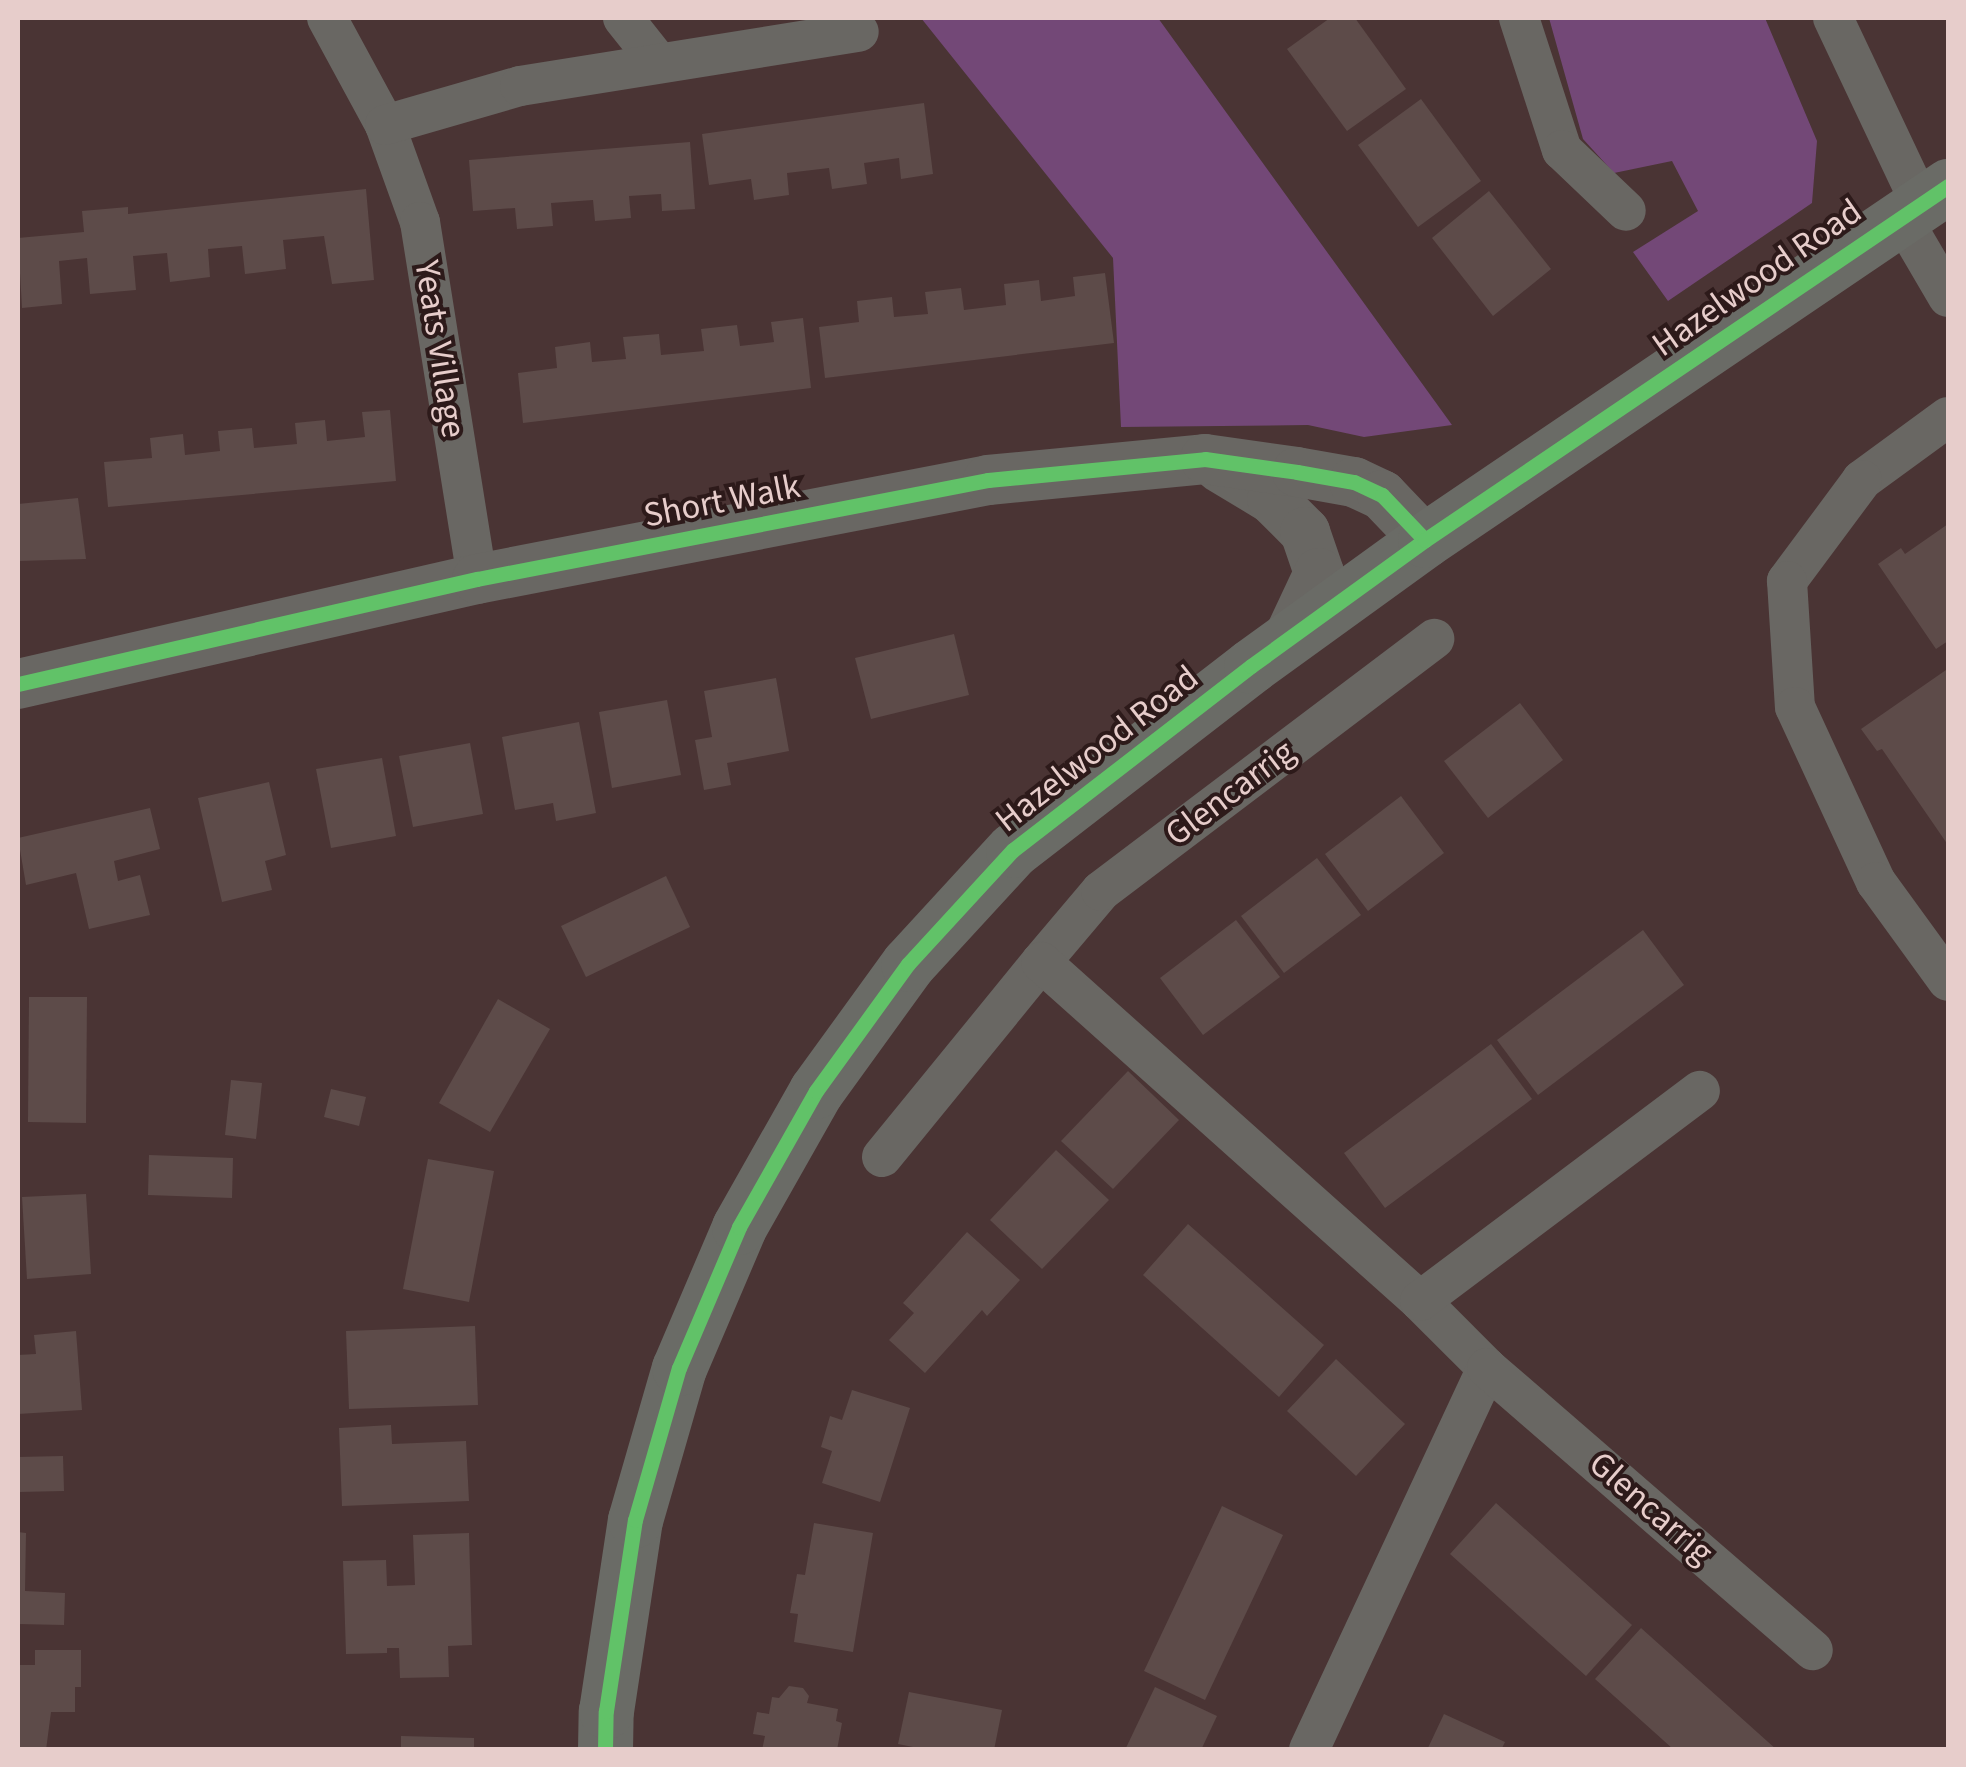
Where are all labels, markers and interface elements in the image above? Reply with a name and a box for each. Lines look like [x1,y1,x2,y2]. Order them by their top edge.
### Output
street label: Hazelwood Road [1644,190,1870,366]
street label: Yeats Village [405,257,475,441]
street label: Short Walk [640,465,804,537]
street label: Hazelwood Road [987,657,1207,841]
street label: Glencarrig [1157,731,1303,855]
street label: Glencarrig [1580,1443,1722,1573]

